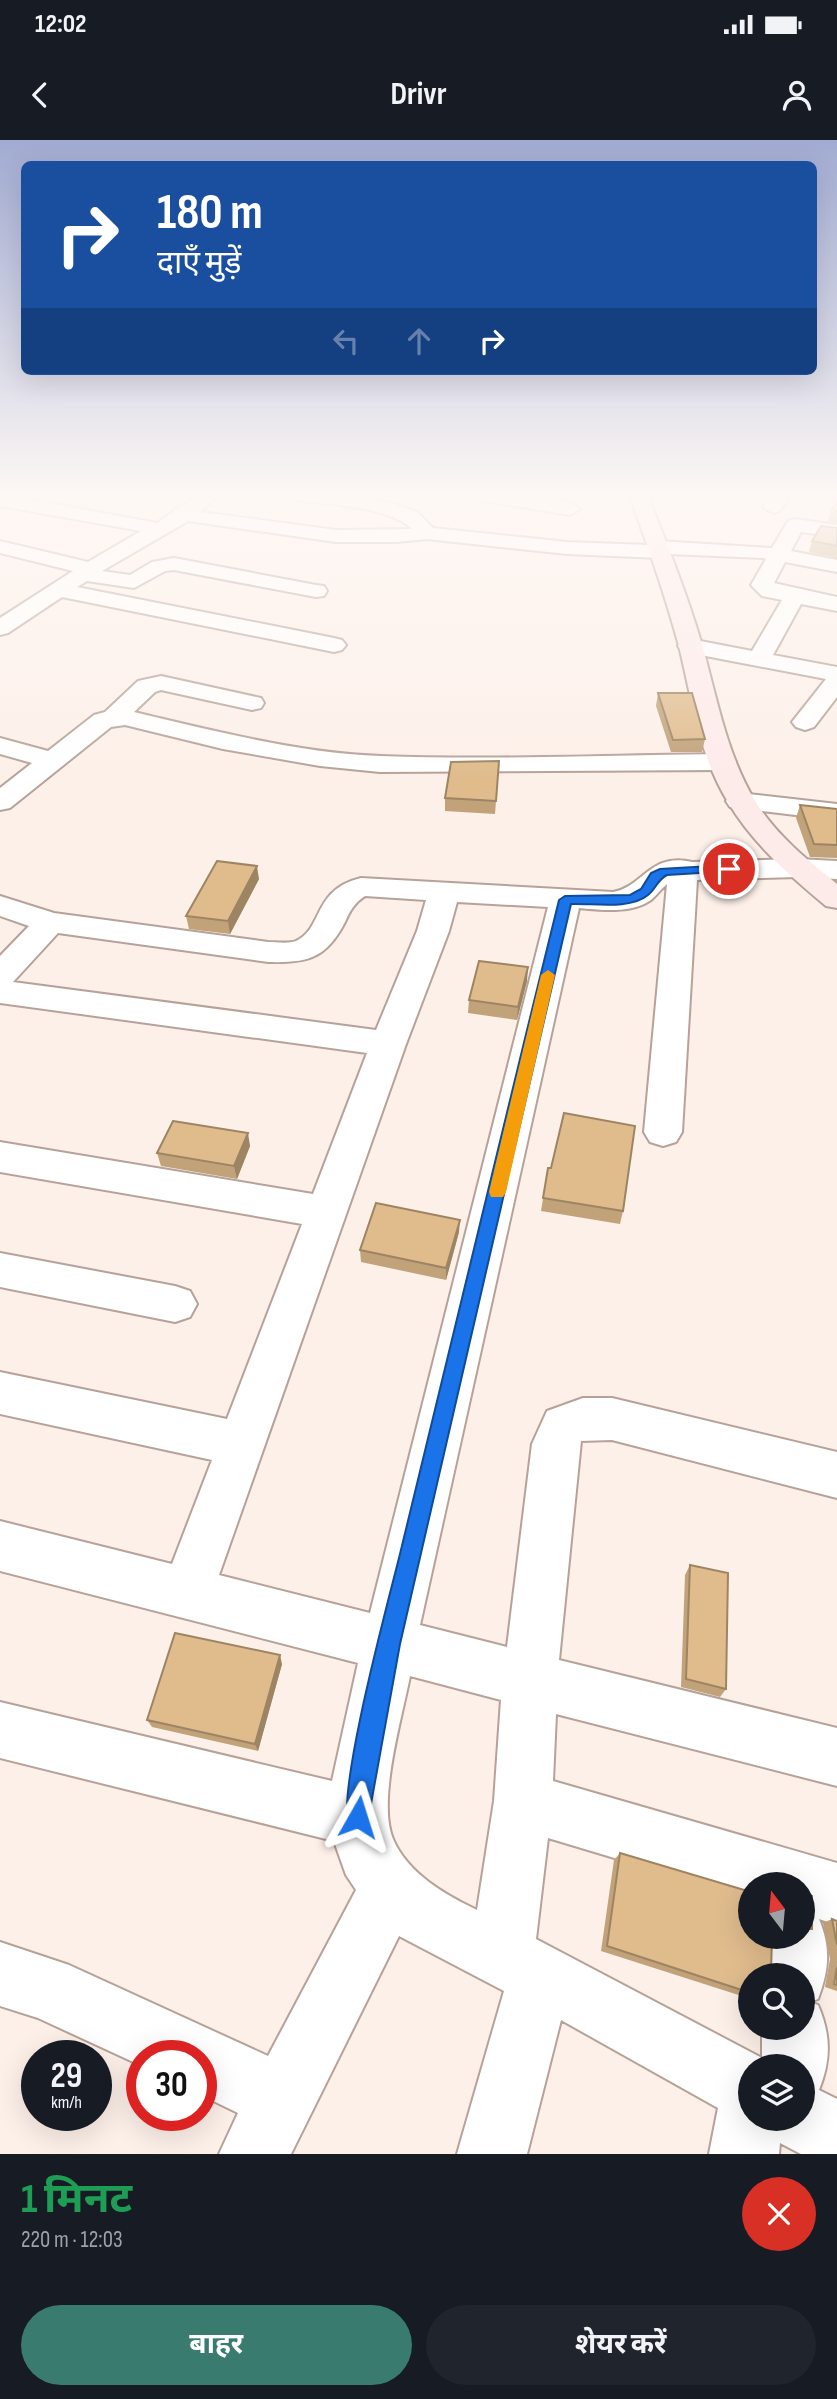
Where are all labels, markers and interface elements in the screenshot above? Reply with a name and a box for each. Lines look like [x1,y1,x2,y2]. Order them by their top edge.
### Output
text: 12:02 [35,9,86,40]
text: Drivr [390,75,447,114]
icon: back [21,76,59,114]
icon: person [778,76,816,114]
text: 180 m [157,184,263,243]
icon: right [42,189,133,280]
text: दाएँ मुड़ें [157,244,241,283]
icon: left [327,322,365,360]
icon: ahead [400,322,438,360]
icon: right [473,322,511,360]
pin [699,839,759,899]
icon: arrive [710,850,748,888]
position arrow [321,1780,395,1854]
north arrow [738,1872,816,1950]
map controls [738,1872,815,2131]
button: search [738,1963,815,2040]
speed limit sign: 30 [126,2040,217,2131]
button: layers [738,2054,815,2131]
text: 29 [51,2055,82,2098]
text: km/h [51,2092,82,2113]
text: 1 मिनट [21,2174,132,2225]
button: close [742,2177,816,2251]
text: 220 m · 12:03 [21,2226,123,2254]
button: बाहर [21,2305,412,2385]
button: शेयर करें [426,2305,816,2385]

